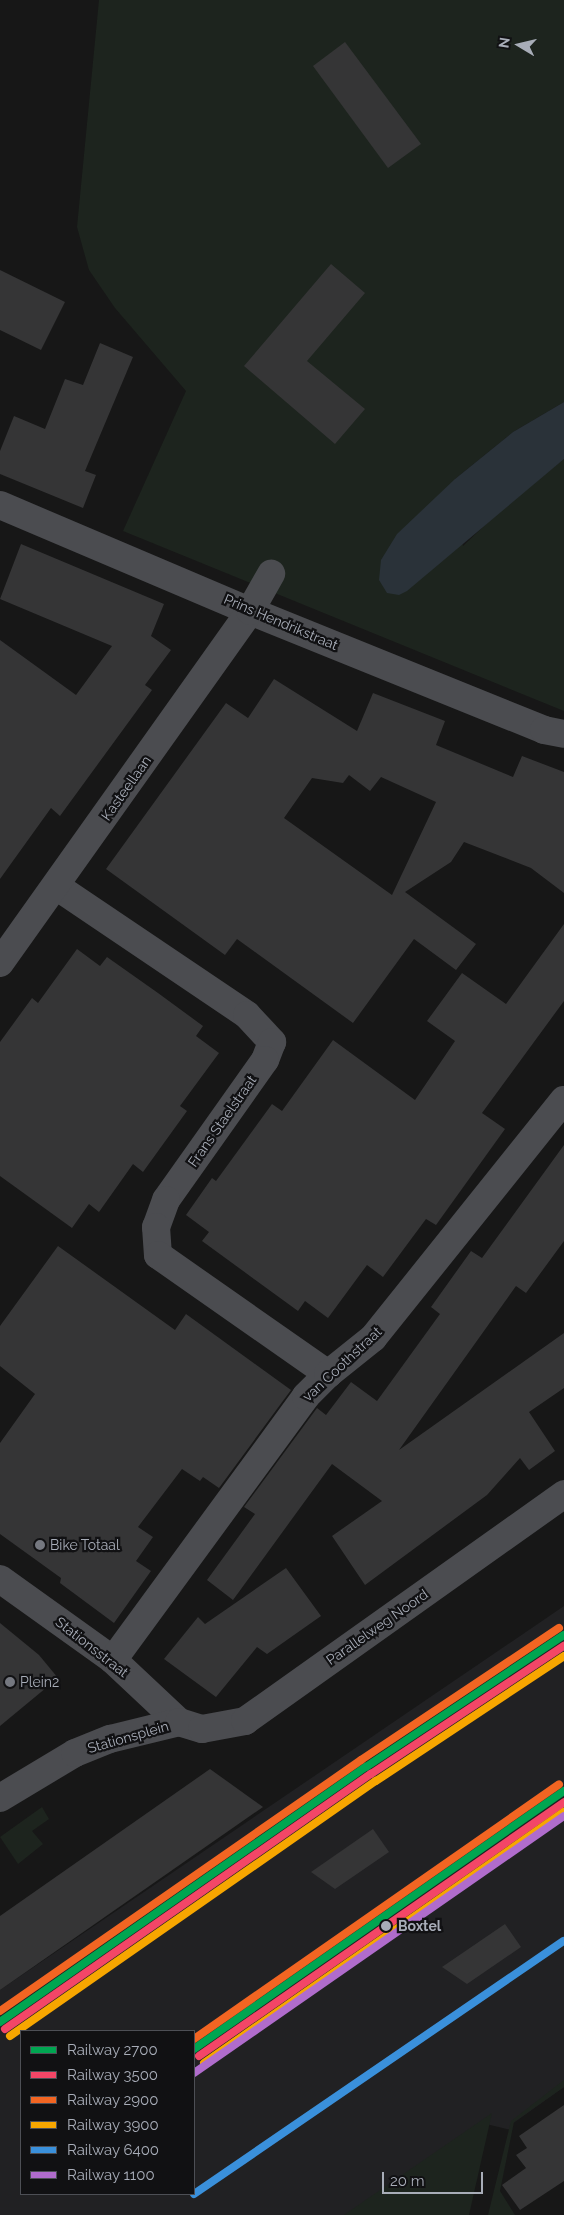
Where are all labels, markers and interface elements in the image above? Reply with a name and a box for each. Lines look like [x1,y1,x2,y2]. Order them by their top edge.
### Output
north arrow [494,20,544,70]
text: N [495,36,513,49]
street label: Prins Hendrikstraat [222,590,340,654]
street label: Kasteellaan [97,752,155,824]
street label: Frans Staelstraat [184,1072,260,1170]
street label: van Coothstraat [299,1323,385,1405]
place label: Bike Totaal [50,1537,120,1553]
marker: Bike Totaal [34,1539,46,1551]
street label: Parallelweg Noord [323,1586,431,1668]
street label: Stationsstraat [52,1613,132,1681]
place label: Plein2 [20,1674,59,1690]
marker: Plein2 [4,1676,16,1688]
street label: Stationsplein [86,1717,170,1757]
marker: Boxtel [377,1917,395,1935]
place label: Boxtel [398,1918,441,1934]
legend [20,2030,195,2195]
text: Railway 2700 [67,2041,158,2059]
text: Railway 3500 [67,2066,158,2084]
text: Railway 2900 [67,2091,158,2109]
text: Railway 3900 [67,2116,159,2134]
text: Railway 6400 [67,2141,159,2159]
scale bar [384,2162,485,2194]
text: Railway 1100 [67,2166,155,2184]
text: 20 m [390,2172,425,2190]

